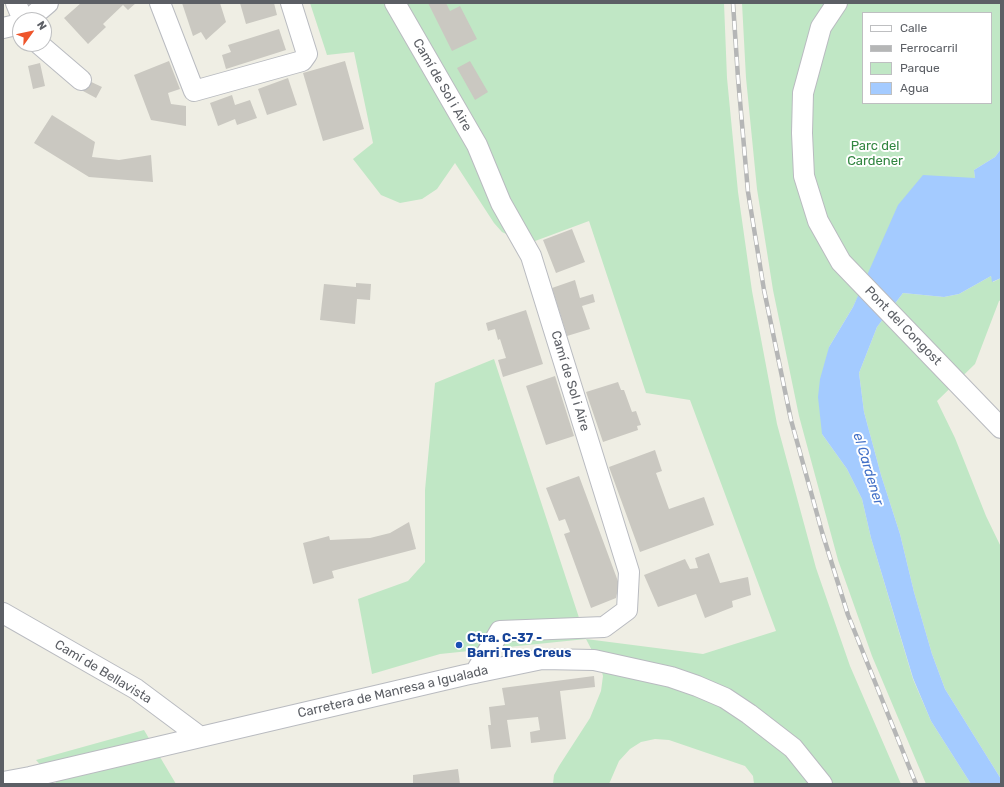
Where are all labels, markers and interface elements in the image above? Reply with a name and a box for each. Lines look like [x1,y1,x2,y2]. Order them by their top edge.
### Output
north arrow [12,12,52,52]
legend [862,12,992,104]
text: N [34,19,49,33]
text: Calle [900,21,927,35]
street label: Camí de Sol i Aire [409,36,475,134]
text: Ferrocarril [900,41,958,55]
text: Parque [900,61,940,75]
text: Agua [900,81,929,95]
park label: Parc del Cardener [847,138,903,169]
street label: Pont del Congost [861,283,945,369]
street label: Camí de Sol i Aire [547,329,593,433]
water label: el Cardener [849,431,887,507]
place label: Ctra. C-37 - Barri Tres Creus [467,630,571,661]
street label: Camí de Bellavista [52,637,154,707]
marker: Ctra. C-37 - Barri Tres Creus [454,640,464,650]
street label: Carretera de Manresa a Igualada [296,662,490,722]

